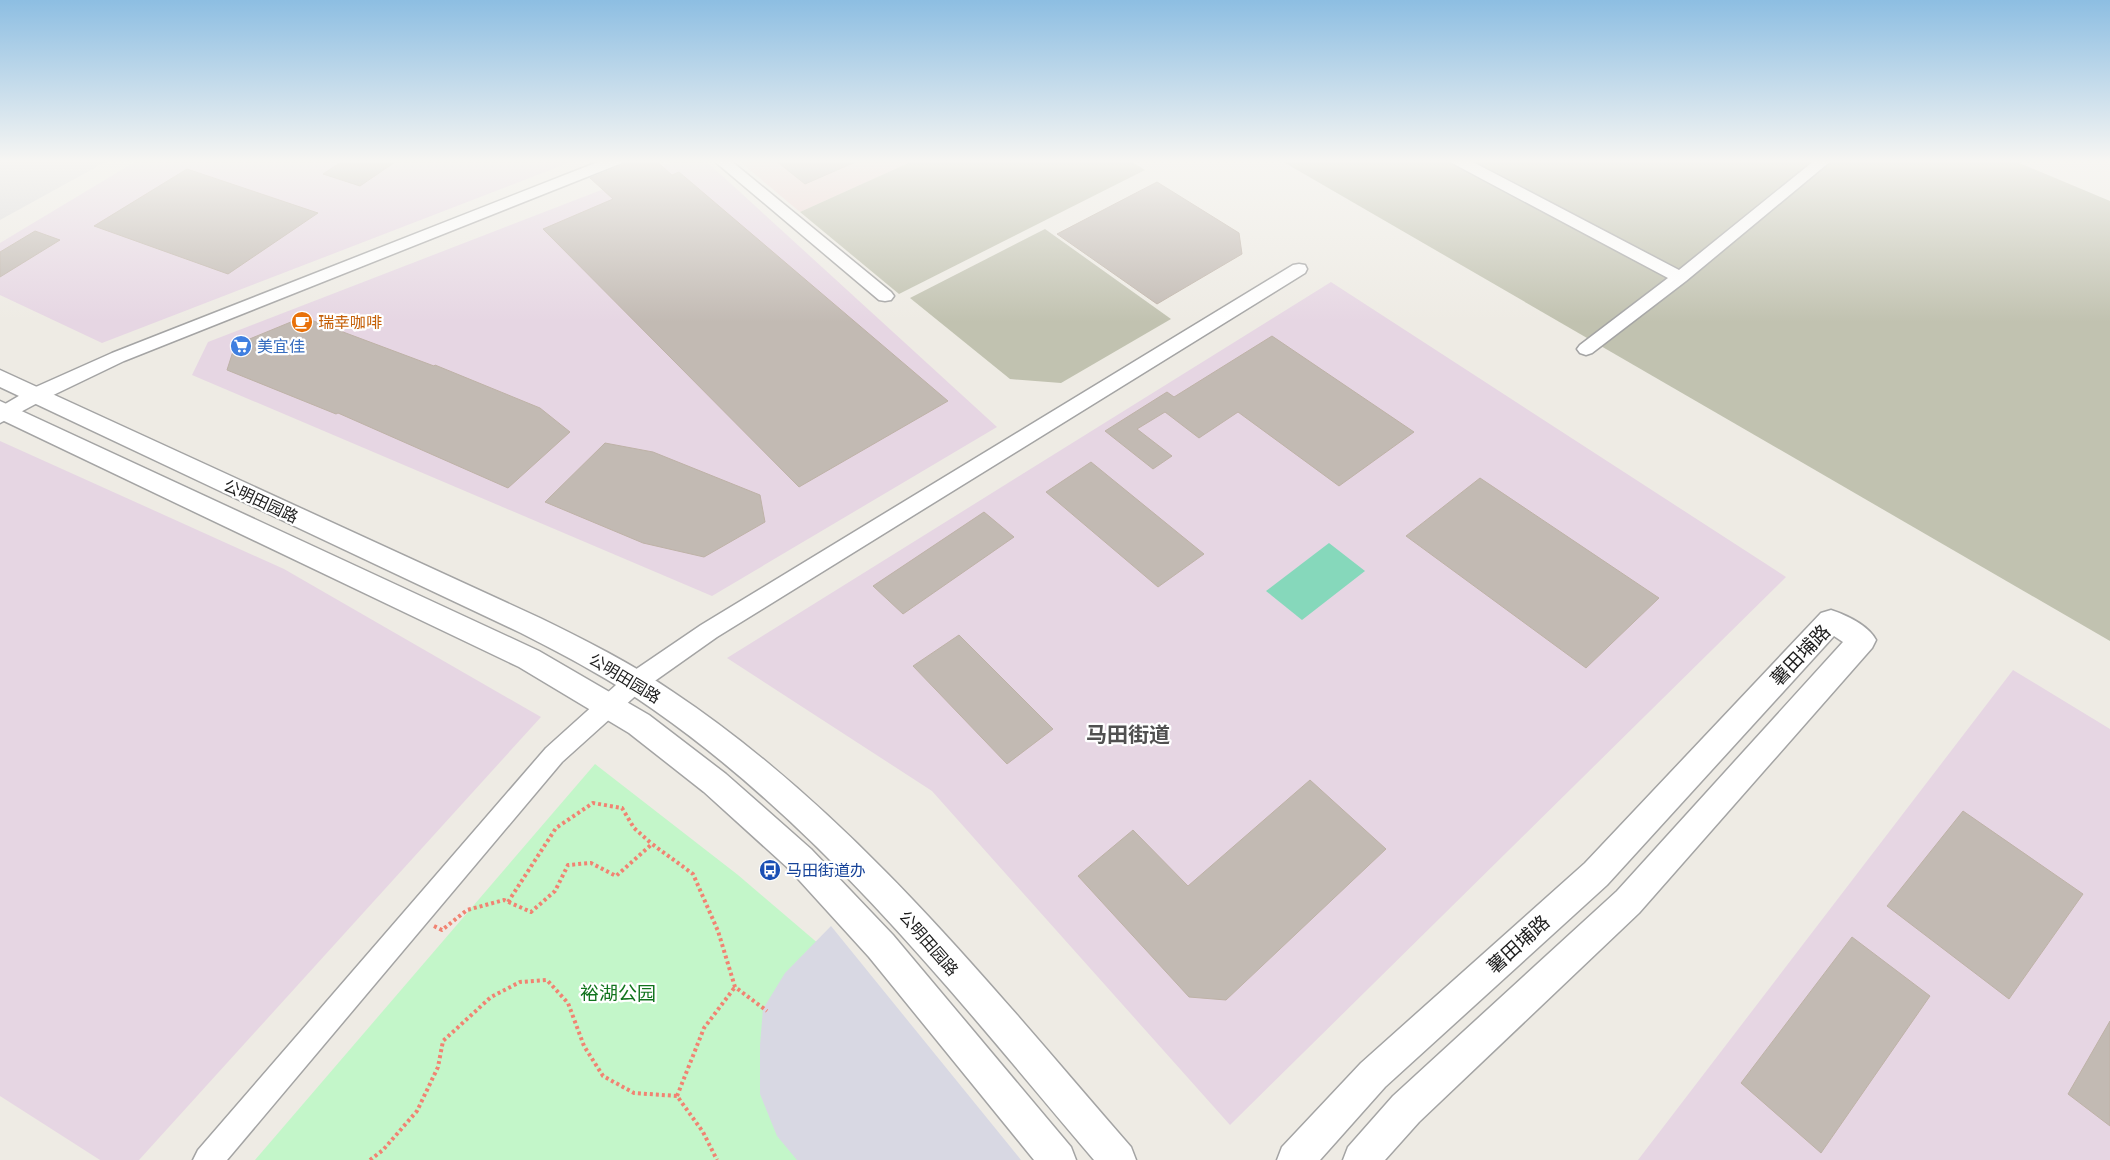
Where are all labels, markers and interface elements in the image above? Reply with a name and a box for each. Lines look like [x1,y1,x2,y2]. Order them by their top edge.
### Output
cafe icon: 瑞幸咖啡 [290,310,314,334]
place label: 瑞幸咖啡 [318,311,382,333]
supermarket icon: 美宜佳 [229,334,253,358]
place label: 美宜佳 [257,335,305,357]
street label: 公明田园路 [220,474,302,528]
street label: 薯田埔路 [1764,619,1836,691]
street label: 公明田园路 [585,648,665,708]
district label: 马田街道 [1086,720,1170,749]
bus stop icon: 马田街道办 [758,858,782,882]
place label: 马田街道办 [786,859,866,881]
street label: 公明田园路 [894,906,964,980]
street label: 薯田埔路 [1481,909,1555,979]
park label: 裕湖公园 [580,980,656,1006]

